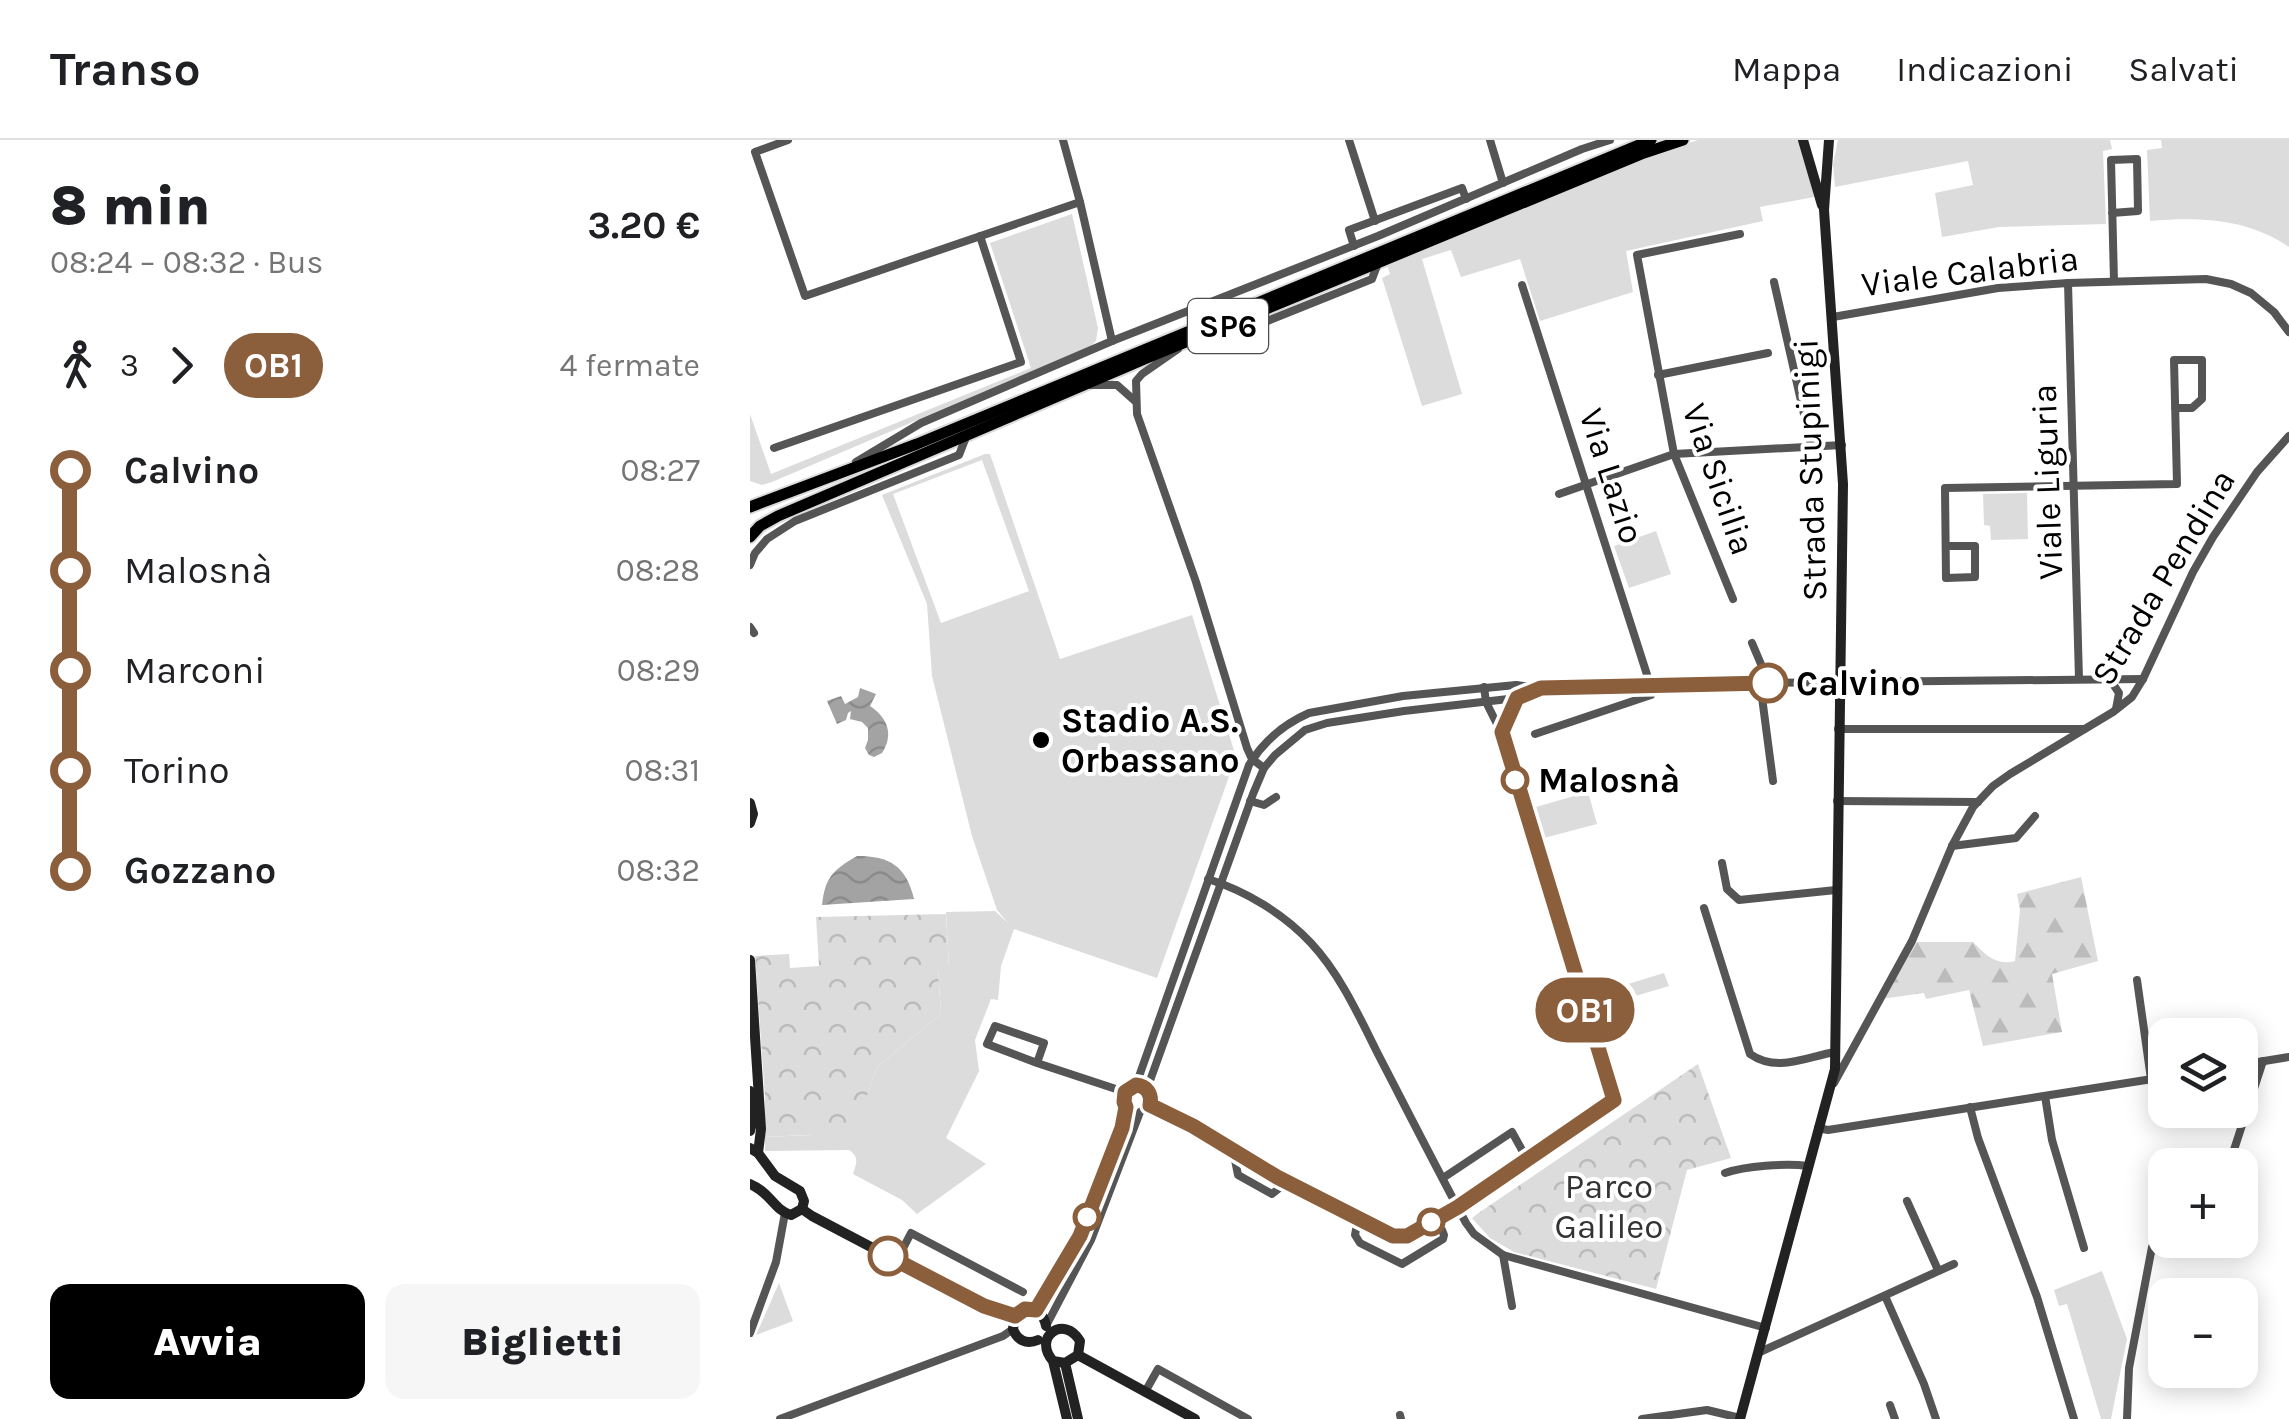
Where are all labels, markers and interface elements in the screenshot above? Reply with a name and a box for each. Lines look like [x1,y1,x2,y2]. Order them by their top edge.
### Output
text: Transo [50,41,201,97]
text: Mappa [1732,49,1841,90]
text: Indicazioni [1896,49,2073,90]
text: Salvati [2128,49,2239,90]
text: 8 min [50,174,210,238]
text: 3.20 € [587,203,700,248]
street label: Viale Calabria [1859,238,2081,305]
text: 08:24 – 08:32 · Bus [50,244,323,281]
road number: SP6 [1188,299,1268,353]
icon: walk [50,338,105,393]
icon: forward [154,338,209,393]
street label: Strada Stupinigi [1785,338,1836,602]
text: OB1 [244,345,303,386]
text: 3 [120,347,139,384]
text: 4 fermate [560,347,700,384]
street label: Viale Liguria [2024,384,2071,580]
street label: Via Sicilia [1674,398,1764,560]
street label: Via Lazio [1570,403,1653,549]
text: Calvino [124,448,259,493]
text: 08:27 [620,452,700,489]
street label: Strada Pendina [2083,462,2244,693]
text: Malosnà [124,548,272,593]
text: 08:28 [616,552,700,589]
text: Marconi [124,648,265,693]
text: 08:29 [617,652,700,689]
place label: Calvino [1796,663,1921,704]
marker: Calvino [1749,664,1787,702]
place label: Stadio A.S. Orbassano [1061,700,1240,781]
marker: Stadio A.S. Orbassano [1030,729,1052,751]
text: Torino [124,748,230,793]
text: 08:31 [624,752,700,789]
place label: Malosnà [1538,760,1680,801]
marker: Malosnà [1502,767,1528,793]
text: Gozzano [124,848,276,893]
text: 08:32 [617,852,700,889]
line badge: OB1 [1528,978,1642,1042]
text: OB1 [1555,990,1615,1031]
map controls [2148,1018,2258,1388]
button: layers [2148,1018,2258,1128]
button: + [2148,1148,2258,1258]
park label: Parco Galileo [1555,1166,1663,1247]
unlabelled marker [1074,1204,1100,1230]
unlabelled marker [1418,1209,1444,1235]
unlabelled marker [869,1237,907,1275]
button: − [2148,1278,2258,1388]
button: Avvia [50,1284,365,1399]
button: Biglietti [385,1284,700,1399]

